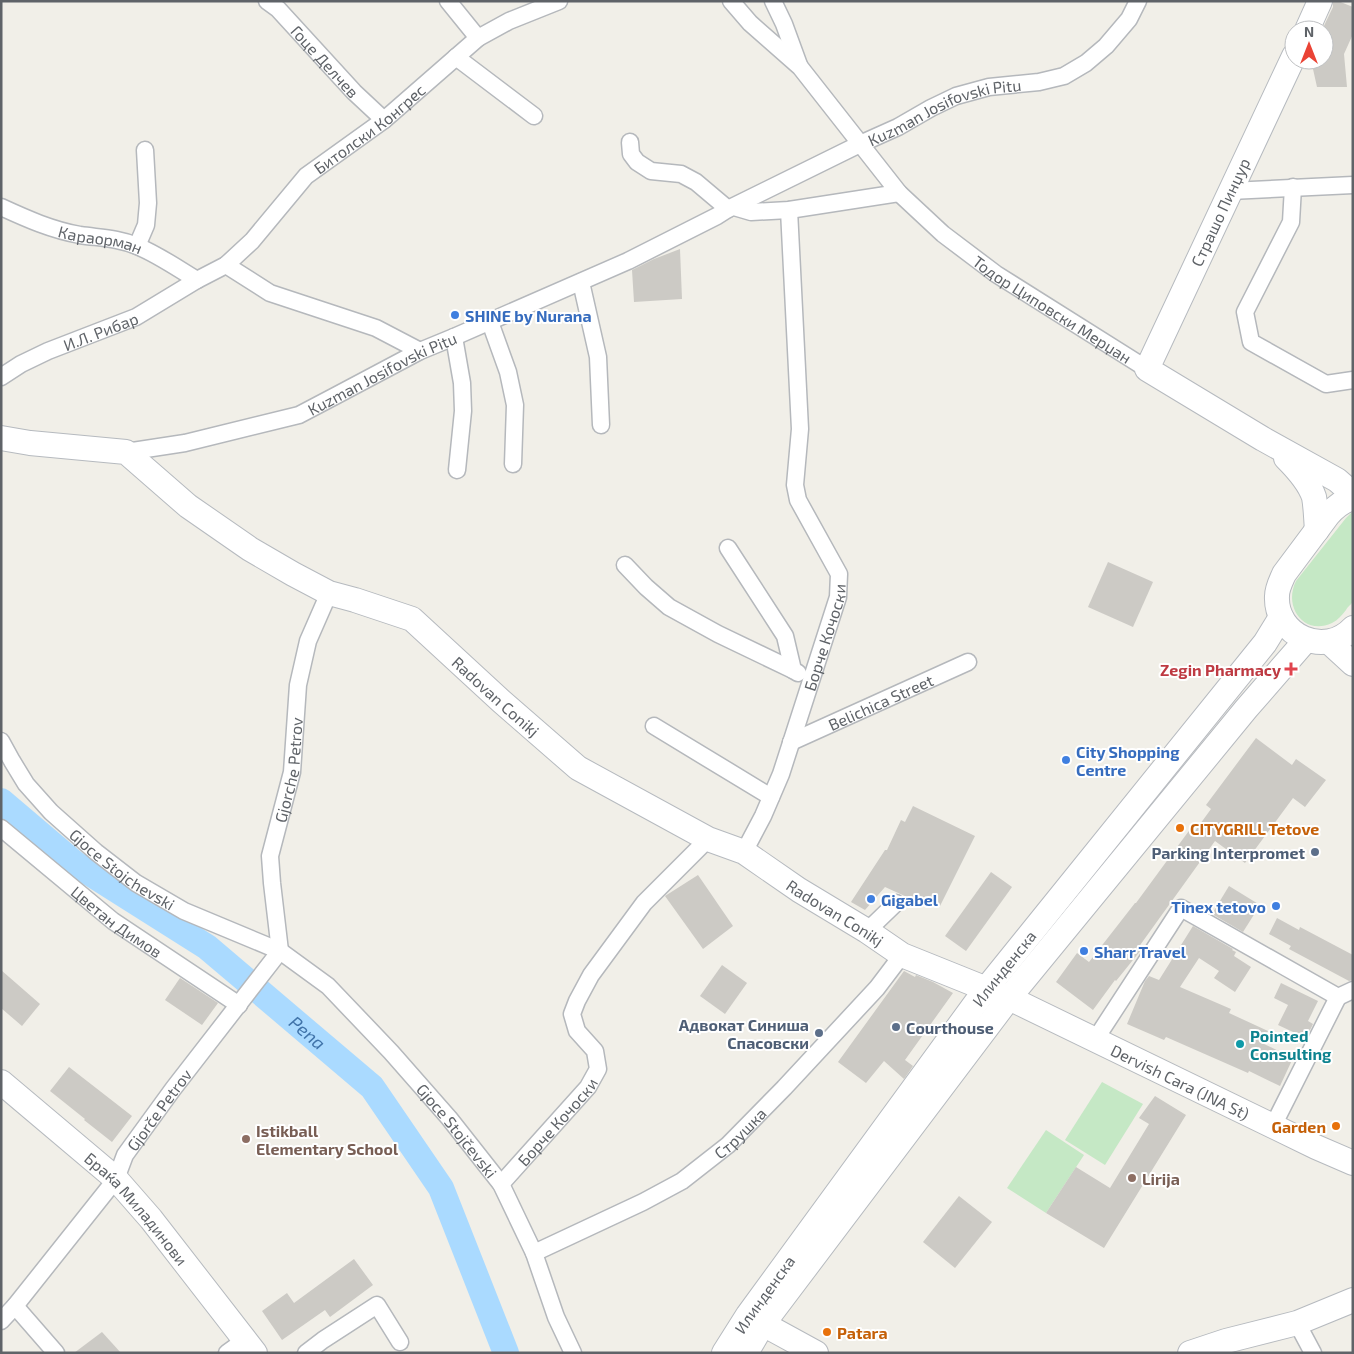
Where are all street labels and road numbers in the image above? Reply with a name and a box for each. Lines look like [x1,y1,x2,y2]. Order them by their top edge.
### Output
street label: Гоце Делчев [288,21,363,101]
street label: Kuzman Josifovski Pitu [864,74,1022,149]
street label: Битолски Конгрес [310,79,428,177]
street label: Страшо Пинџур [1187,155,1254,270]
street label: Караорман [56,221,145,257]
street label: Тодор Циповски Мерџан [970,251,1135,367]
street label: И.Л. Рибар [60,308,140,354]
street label: Kuzman Josifovski Pitu [304,328,459,418]
street label: Борче Кочоски [799,583,848,693]
street label: Radovan Conikj [449,652,544,741]
street label: Belichica Street [825,670,936,734]
street label: Gjorche Petrov [270,716,305,824]
street label: Gjoce Stojchevski [66,824,179,913]
street label: Radovan Conikj [783,875,888,950]
street label: Цветан Димов [68,881,166,961]
street label: Илинденска [968,926,1039,1009]
street label: Dervish Cara (JNA St) [1108,1040,1253,1123]
street label: Gjorče Petrov [122,1064,195,1154]
street label: Борче Кочоски [513,1074,601,1169]
street label: Gjoce Stojčevski [413,1079,502,1181]
street label: Струшка [710,1103,769,1162]
street label: Браќа Миладинови [81,1148,192,1268]
street label: Илинденска [729,1251,798,1337]

